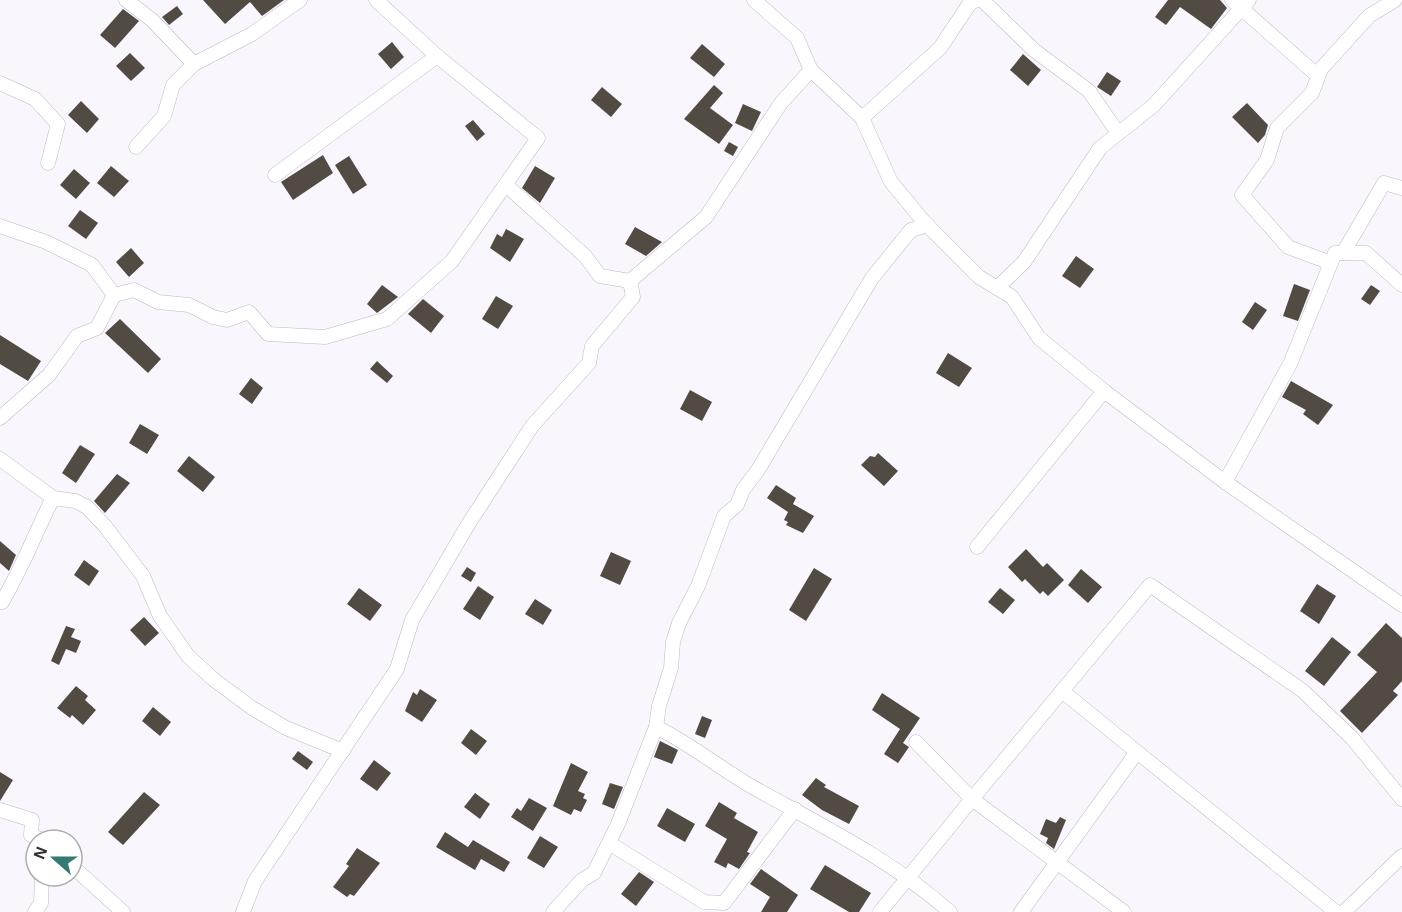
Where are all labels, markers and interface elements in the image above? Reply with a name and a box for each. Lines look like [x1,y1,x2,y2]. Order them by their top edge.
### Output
north arrow [24,828,84,888]
text: N [30,844,50,861]

